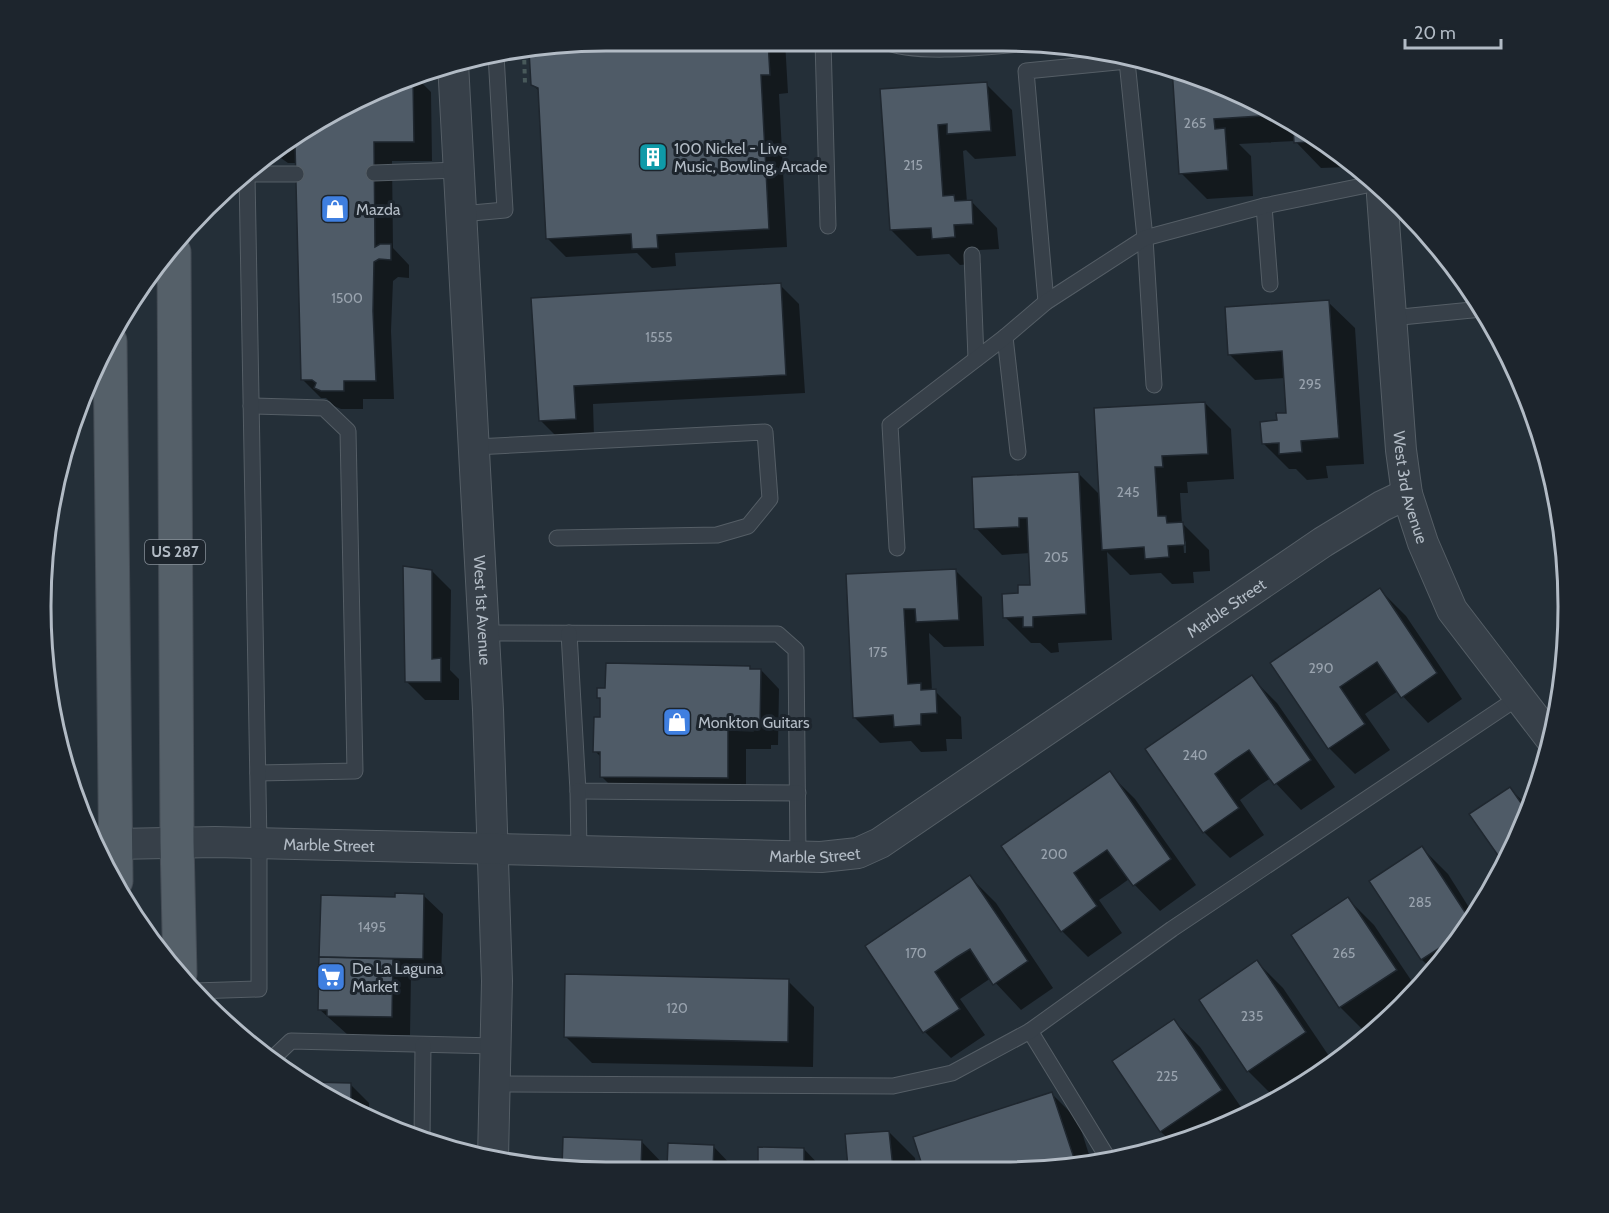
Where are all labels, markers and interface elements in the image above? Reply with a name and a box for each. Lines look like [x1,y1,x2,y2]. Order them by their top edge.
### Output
scale bar [1405,12,1501,50]
text: 20 m [1414,22,1456,44]
house number: 265 [1184,114,1206,132]
place label: 100 Nickel - Live Music, Bowling, Arcade [674,139,827,176]
building icon: 100 Nickel - Live Music, Bowling, Arcade [637,141,669,173]
house number: 215 [903,156,923,174]
shop icon: Mazda [319,193,351,225]
place label: Mazda [356,200,401,219]
house number: 1500 [331,289,363,307]
house number: 1555 [645,328,673,346]
house number: 295 [1299,375,1321,393]
street label: West 3rd Avenue [1390,430,1432,546]
house number: 245 [1116,483,1140,501]
road number: US 287 [145,540,205,564]
house number: 205 [1044,548,1068,566]
street label: West 1st Avenue [470,555,495,666]
street label: Marble Street [1183,574,1270,642]
house number: 175 [868,643,888,661]
house number: 290 [1308,659,1334,677]
shop icon: Monkton Guitars [661,706,693,738]
place label: Monkton Guitars [698,713,810,732]
house number: 240 [1182,746,1208,764]
street label: Marble Street [283,835,375,856]
street label: Marble Street [769,844,862,867]
house number: 200 [1041,845,1068,863]
house number: 285 [1408,893,1432,911]
house number: 1495 [358,918,386,936]
house number: 170 [905,944,927,962]
house number: 265 [1333,944,1355,962]
place label: De La Laguna Market [352,959,444,996]
supermarket icon: De La Laguna Market [315,961,347,993]
house number: 120 [666,999,688,1017]
house number: 235 [1241,1007,1263,1025]
house number: 225 [1156,1067,1178,1085]

